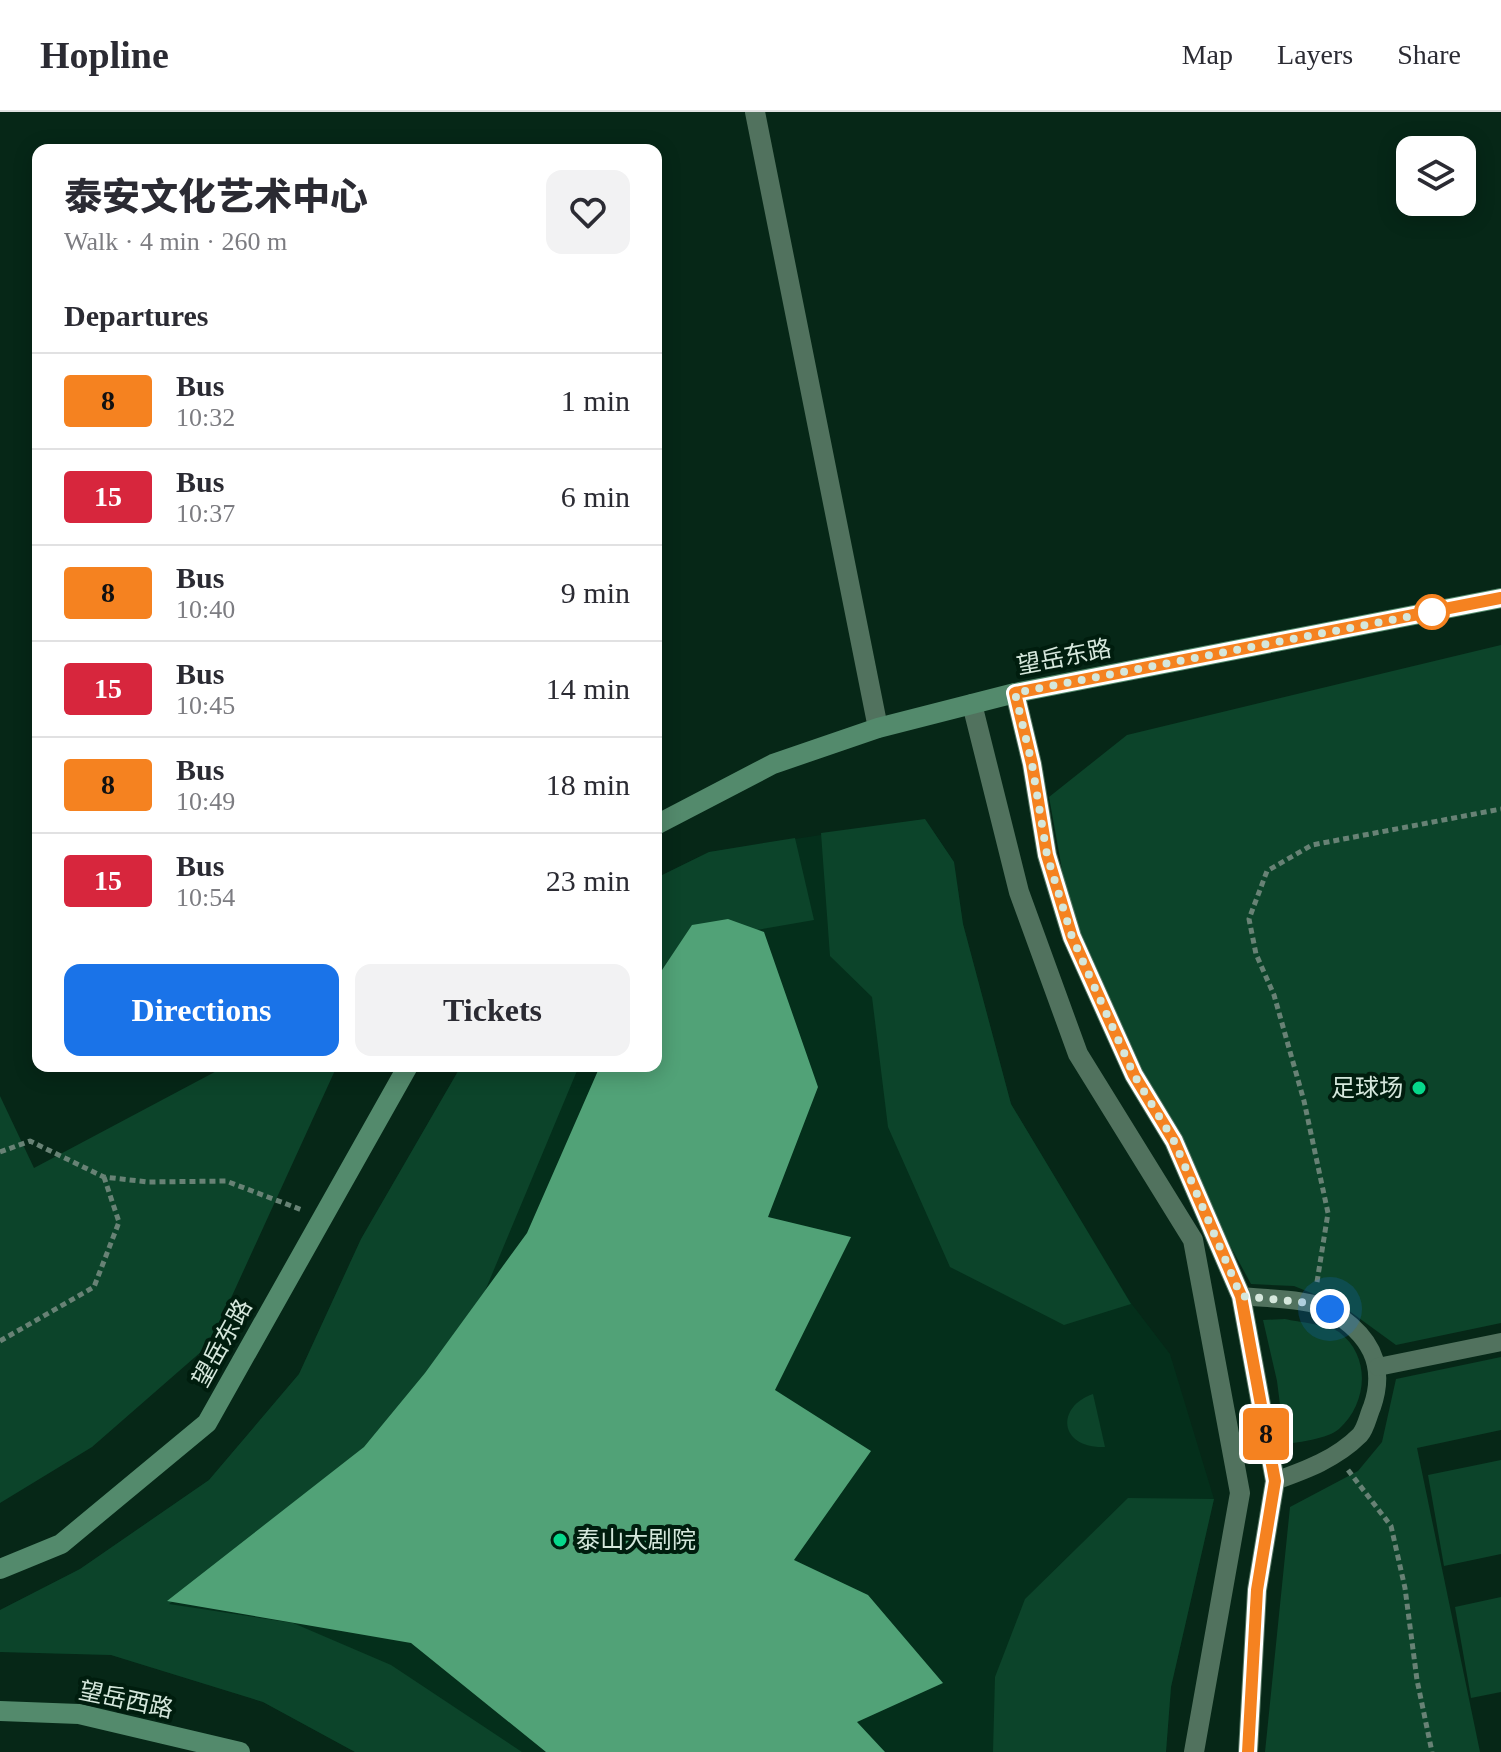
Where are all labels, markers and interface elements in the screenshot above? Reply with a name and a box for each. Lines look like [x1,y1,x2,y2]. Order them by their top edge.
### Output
text: Hopline [40,34,169,76]
text: Map [1182,39,1233,70]
text: Layers [1277,39,1353,70]
text: Share [1397,39,1461,70]
map controls [1396,136,1476,216]
button: layers [1396,136,1476,216]
button: heart [546,170,630,254]
text: 泰安文化艺术中心 [64,176,368,218]
text: Walk · 4 min · 260 m [64,227,287,256]
text: Departures [64,299,208,332]
text: Bus [176,369,224,402]
text: 1 min [561,384,630,417]
text: 8 [101,385,115,416]
text: 10:32 [176,403,235,432]
text: Bus [176,465,224,498]
text: 6 min [561,480,630,513]
text: 15 [94,481,122,512]
text: 10:37 [176,499,235,528]
text: Bus [176,561,224,594]
text: 9 min [561,576,630,609]
text: 8 [101,577,115,608]
text: 10:40 [176,595,235,624]
unlabelled marker [1415,595,1449,629]
street label: 望岳东路 [1014,635,1114,679]
text: Bus [176,657,224,690]
text: 14 min [546,672,630,705]
text: 15 [94,673,122,704]
text: 10:45 [176,691,235,720]
text: Bus [176,753,224,786]
text: 18 min [546,768,630,801]
text: 8 [101,769,115,800]
text: 10:49 [176,787,235,816]
text: Bus [176,849,224,882]
text: 23 min [546,864,630,897]
text: 15 [94,865,122,896]
text: 10:54 [176,883,235,912]
button: Directions [64,964,339,1056]
button: Tickets [355,964,630,1056]
place label: 足球场 [1331,1075,1403,1101]
marker: 足球场 [1410,1079,1428,1097]
your location [1310,1289,1350,1329]
street label: 望岳东路 [187,1295,257,1391]
line badge: 8 [1240,1408,1292,1460]
text: 8 [1259,1418,1273,1449]
place label: 泰山大剧院 [576,1527,696,1553]
marker: 泰山大剧院 [551,1531,569,1549]
street label: 望岳西路 [76,1677,176,1723]

